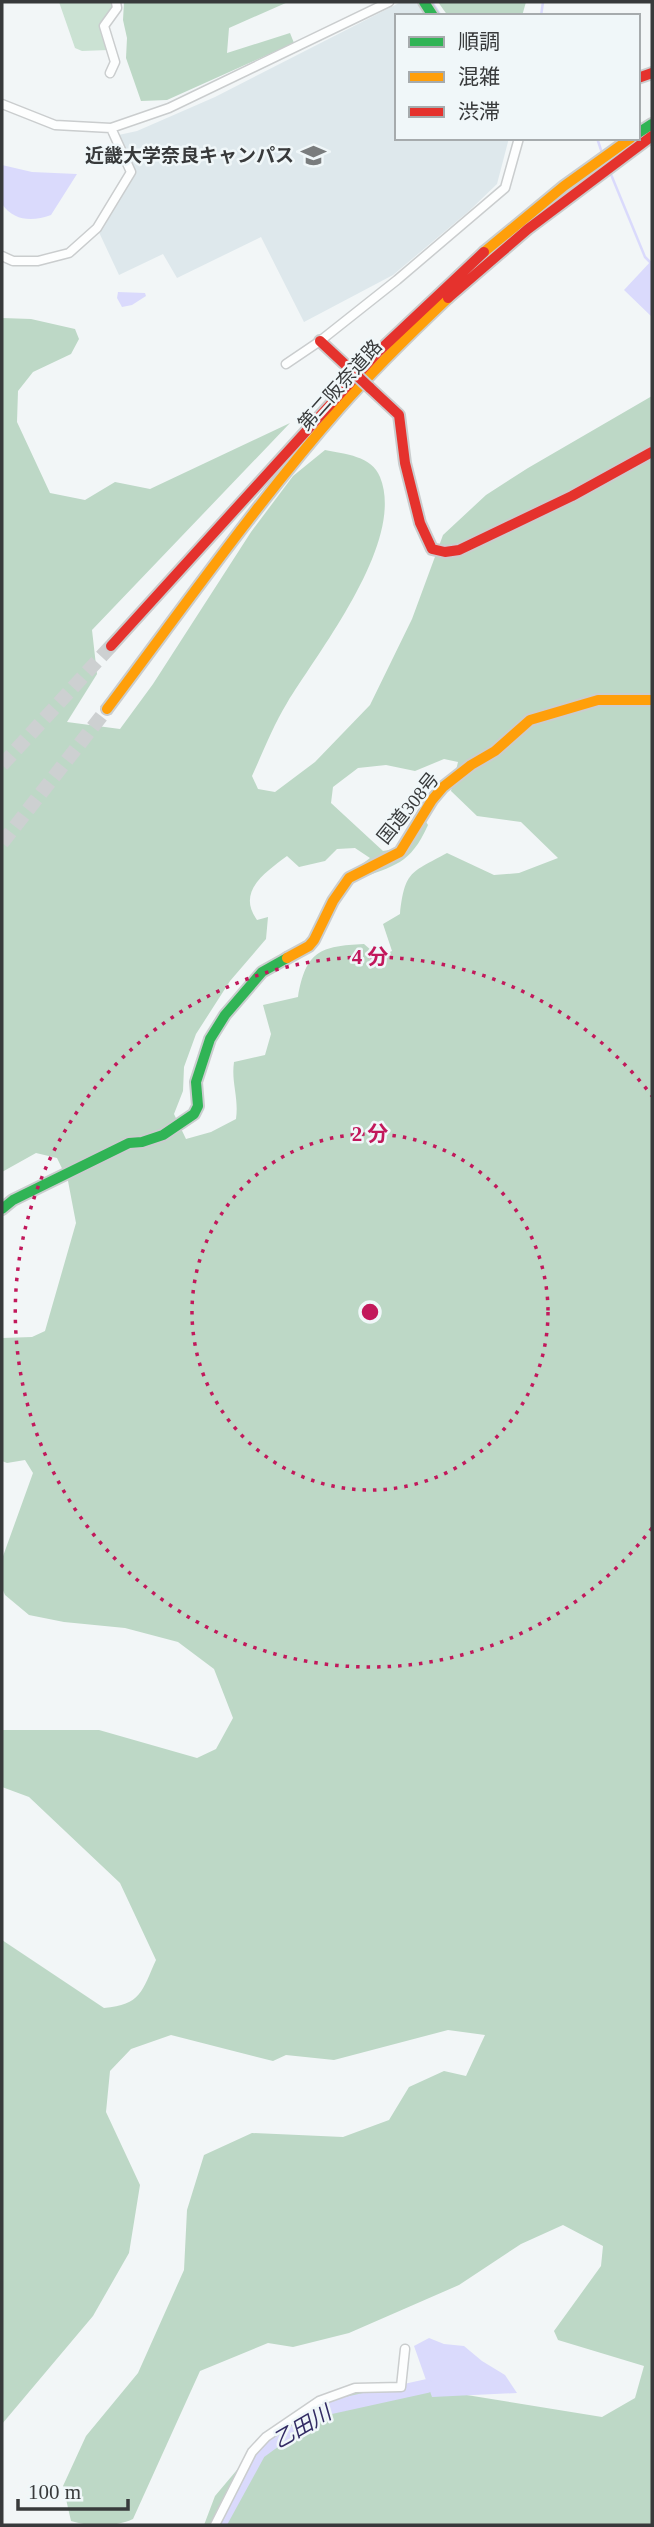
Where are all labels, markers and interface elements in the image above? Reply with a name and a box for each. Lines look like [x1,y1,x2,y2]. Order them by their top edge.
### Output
legend [395,14,640,140]
text: 順調 [458,30,500,54]
text: 混雑 [458,65,500,89]
text: 渋滞 [458,100,500,124]
school or university icon: 近畿大学奈良キャンパス [300,141,328,169]
place label: 近畿大学奈良キャンパス [85,145,294,166]
street label: 第二阪奈道路 [294,336,386,434]
street label: 国道308号 [373,768,443,848]
text: 4 分 [352,945,388,969]
text: 2 分 [352,1122,388,1146]
centre of rings [358,1300,382,1324]
water label: 乙田川 [269,2400,337,2453]
scale bar [18,2468,128,2512]
text: 100 m [28,2480,81,2504]

